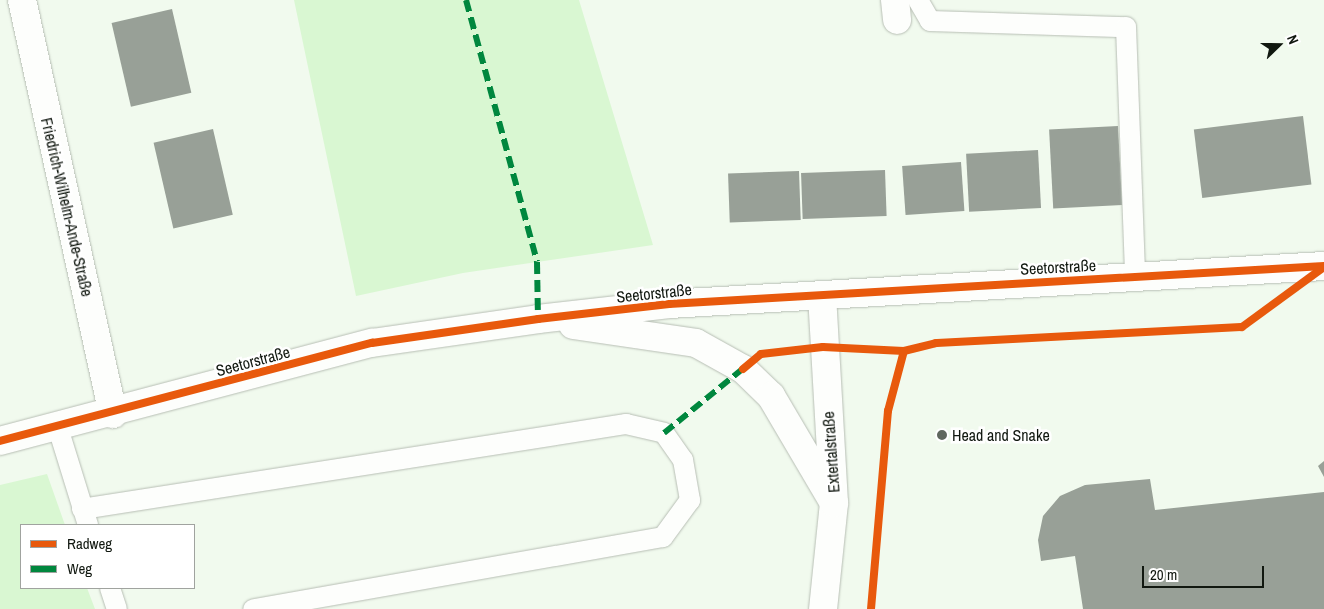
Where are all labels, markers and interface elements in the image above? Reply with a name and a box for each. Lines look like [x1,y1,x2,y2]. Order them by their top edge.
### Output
north arrow [1254,20,1304,70]
text: N [1283,32,1303,47]
street label: Friedrich-Wilhelm-Ande-Straße [37,116,97,298]
street label: Seetorstraße [1020,255,1096,279]
street label: Seetorstraße [615,279,693,307]
street label: Seetorstraße [214,342,292,380]
street label: Extertalstraße [819,411,843,493]
place label: Head and Snake [952,425,1050,445]
marker: Head and Snake [936,429,948,441]
legend [20,524,195,589]
text: Radweg [67,533,112,554]
scale bar [1144,556,1266,588]
text: Weg [67,558,92,579]
text: 20 m [1150,564,1177,585]

